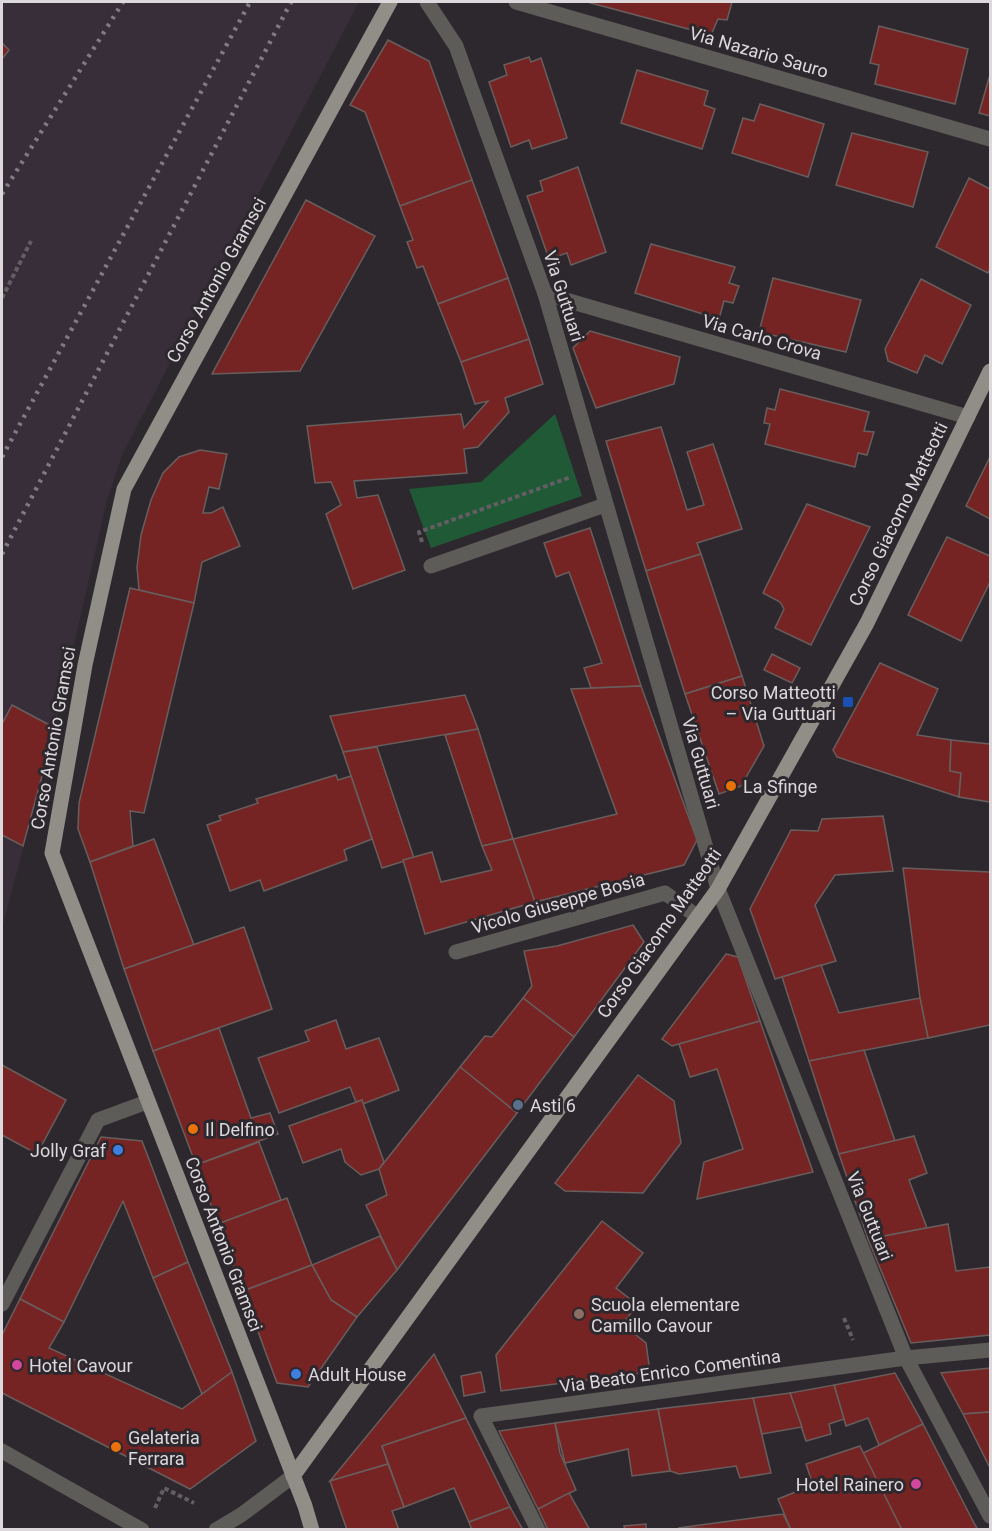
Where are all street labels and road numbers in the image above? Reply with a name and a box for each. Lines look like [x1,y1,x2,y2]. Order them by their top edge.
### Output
street label: Via Nazario Sauro [687,22,831,82]
street label: Corso Antonio Gramsci [162,194,270,366]
street label: Via Guttuari [539,248,589,344]
street label: Via Carlo Crova [700,310,824,364]
street label: Corso Giacomo Matteotti [844,419,952,609]
street label: Corso Antonio Gramsci [27,645,79,831]
street label: Via Guttuari [678,715,724,811]
street label: Corso Giacomo Matteotti [592,844,726,1022]
street label: Vicolo Giuseppe Bosia [469,868,647,938]
street label: Corso Antonio Gramsci [181,1154,267,1334]
street label: Via Guttuari [843,1168,897,1264]
street label: Via Beato Enrico Comentina [558,1345,782,1397]

